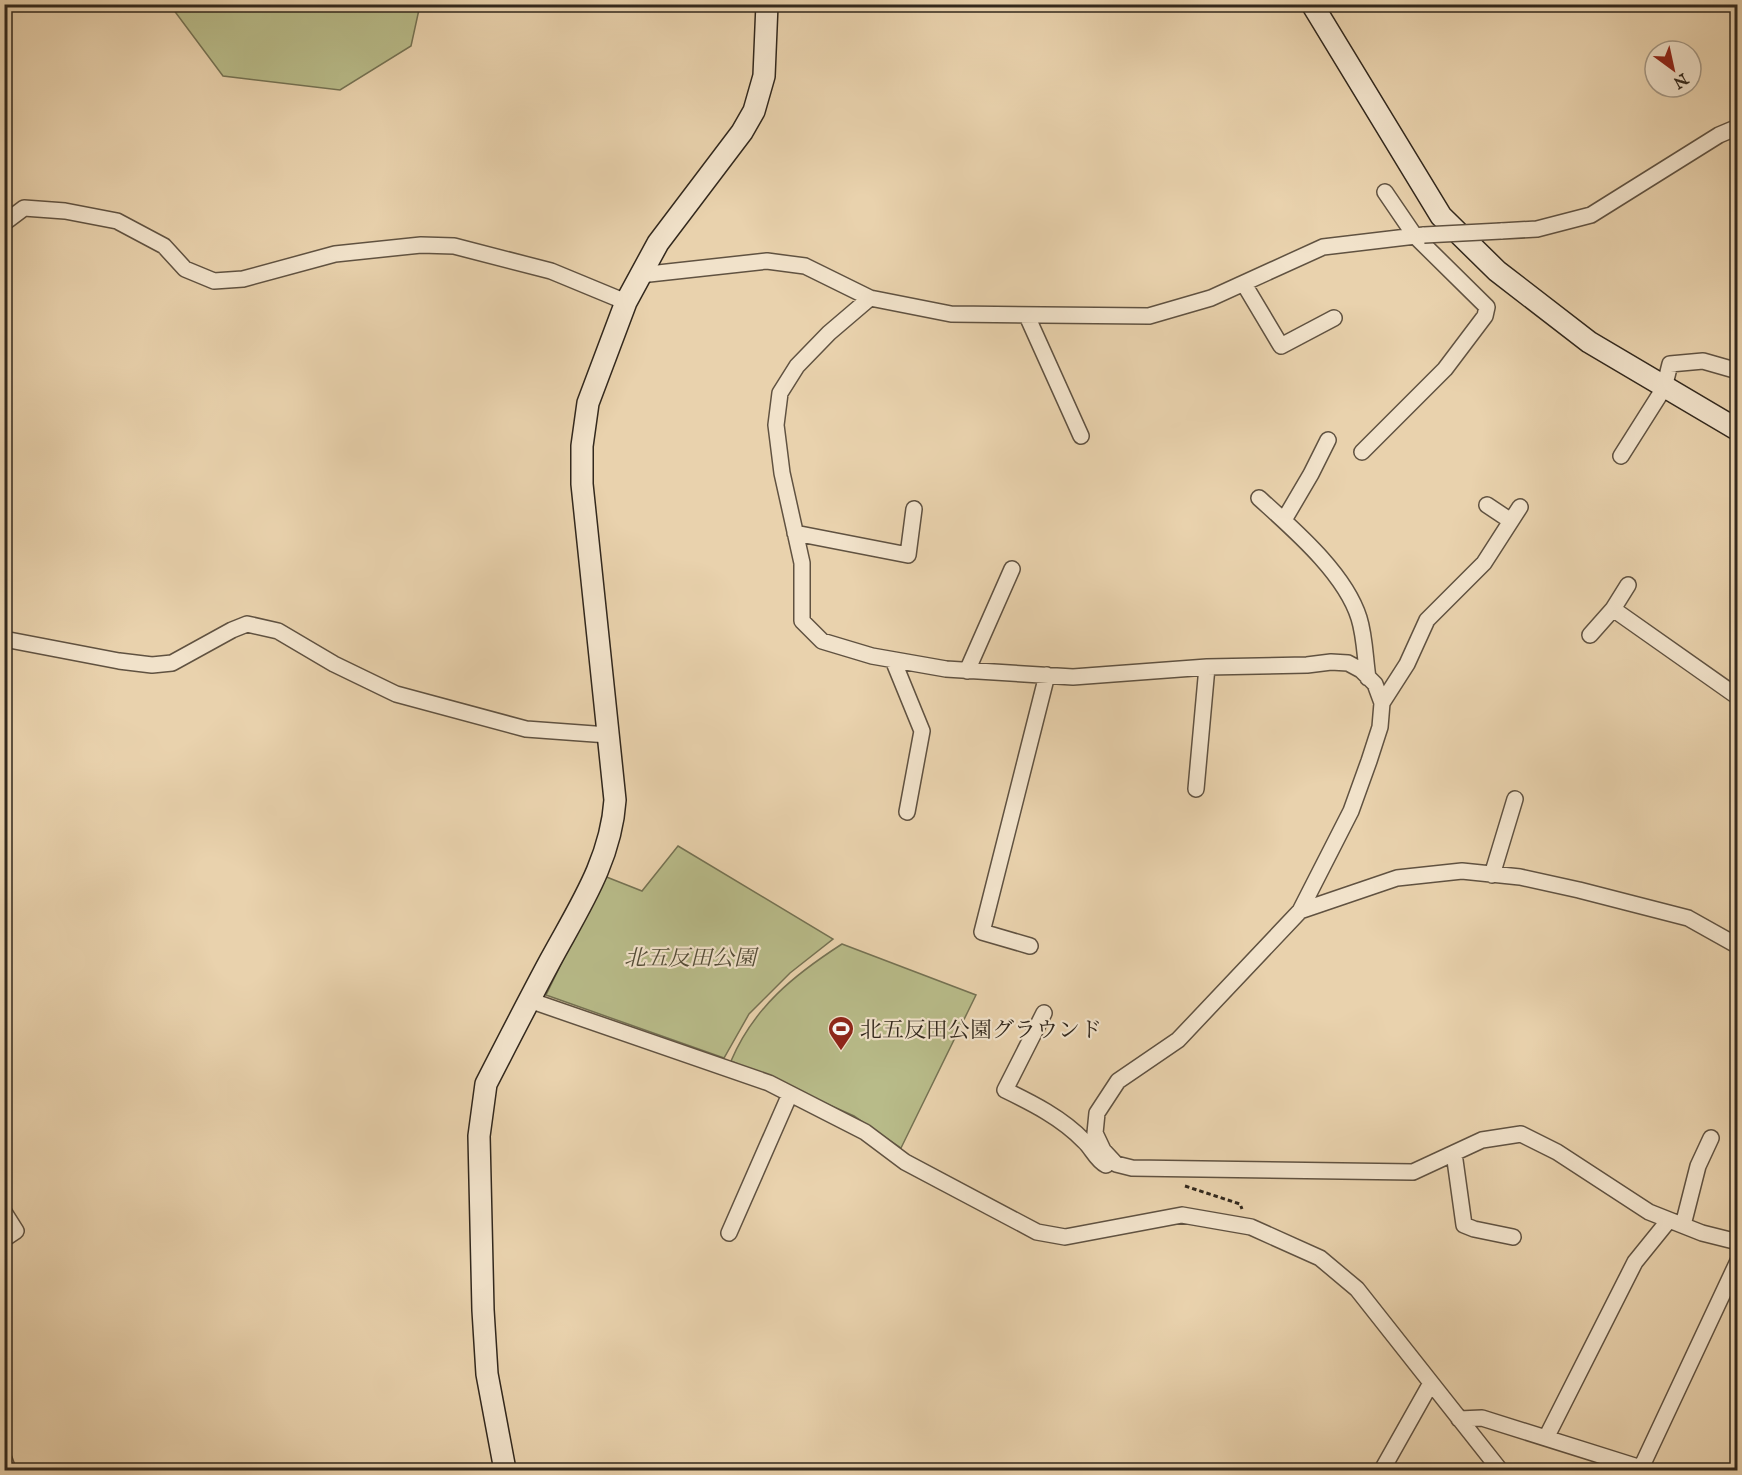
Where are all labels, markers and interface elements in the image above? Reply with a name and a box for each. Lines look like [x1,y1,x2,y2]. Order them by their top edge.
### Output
north arrow [1643,39,1703,99]
text: N [1669,67,1692,92]
park label: 北五反田公園 [624,945,759,973]
sports icon: 北五反田公園グラウンド [826,1014,856,1052]
place label: 北五反田公園グラウンド [860,1017,1102,1045]

